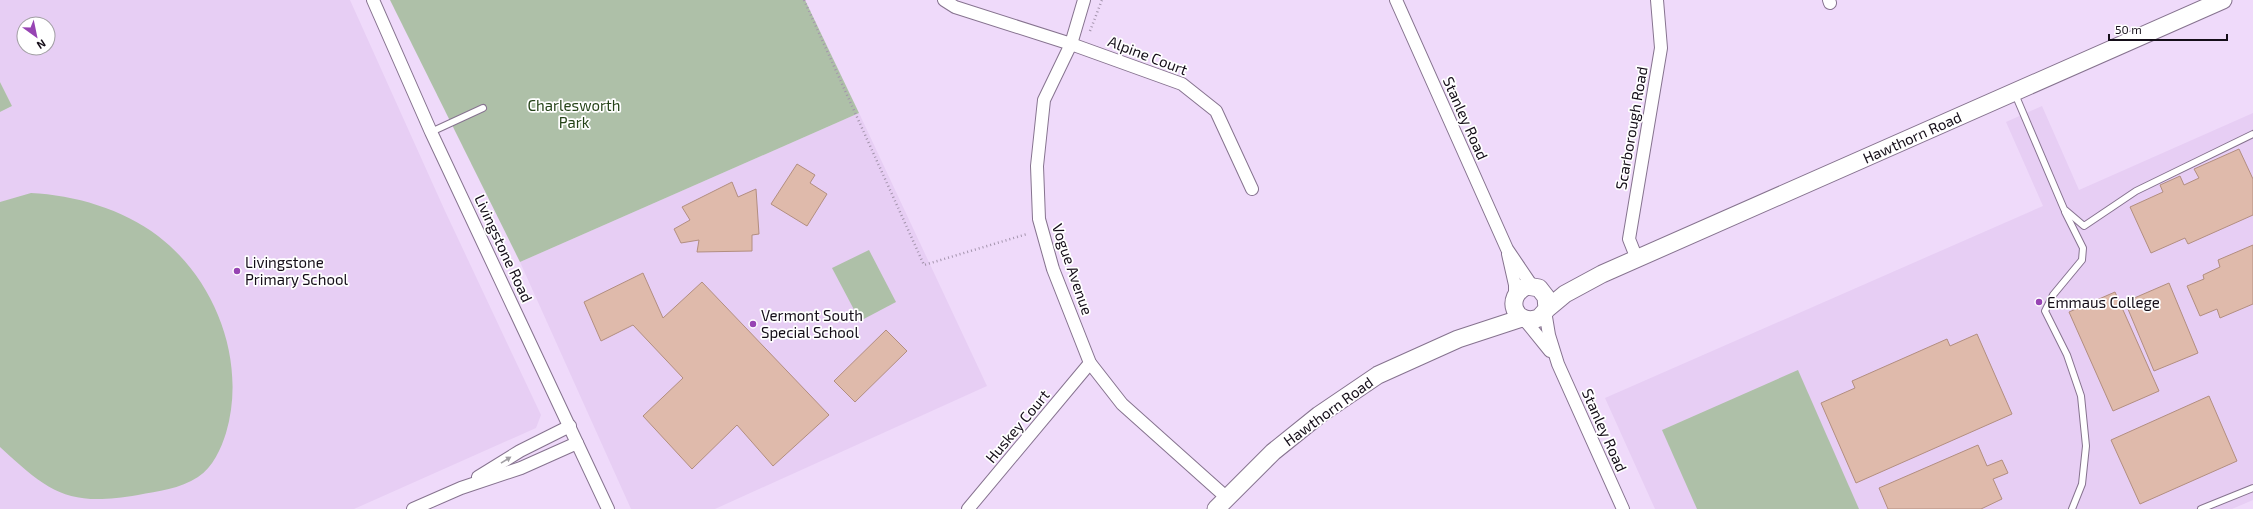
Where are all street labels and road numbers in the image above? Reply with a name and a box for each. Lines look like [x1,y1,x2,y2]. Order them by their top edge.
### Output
street label: Alpine Court [1106,32,1191,78]
street label: Scarborough Road [1611,65,1651,191]
street label: Stanley Road [1440,74,1492,162]
street label: Hawthorn Road [1860,107,1964,167]
street label: Livingstone Road [471,191,537,305]
street label: Vogue Avenue [1049,221,1097,317]
street label: Hawthorn Road [1280,373,1376,449]
street label: Huskey Court [981,386,1053,466]
street label: Stanley Road [1579,386,1631,474]

